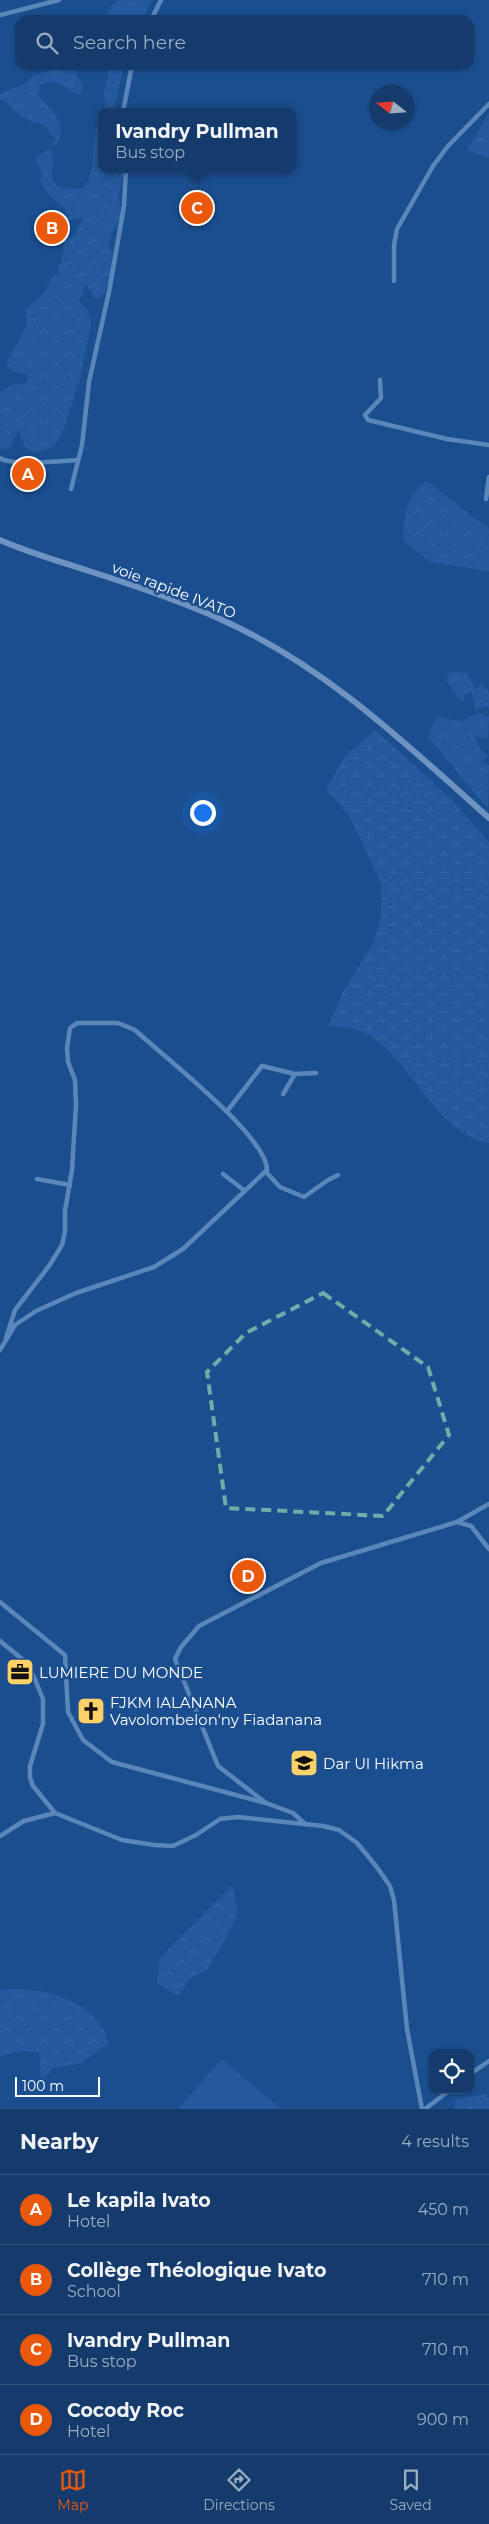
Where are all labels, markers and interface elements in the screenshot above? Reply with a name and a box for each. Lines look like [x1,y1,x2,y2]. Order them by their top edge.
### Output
search box [15,15,474,70]
icon: search [33,29,61,57]
text: Search here [73,31,186,54]
north arrow [369,85,414,130]
popup [98,108,296,173]
text: Ivandry Pullman [115,120,279,143]
text: Bus stop [115,143,185,162]
pin: C [181,189,213,227]
pin: B [36,209,68,247]
pin: A [12,455,44,493]
street label: voie rapide IVATO [109,558,239,622]
your location [190,800,216,826]
pin: D [232,1557,264,1595]
office icon: LUMIERE DU MONDE [5,1657,35,1687]
place label: LUMIERE DU MONDE [39,1663,203,1682]
place label: FJKM IALANANA Vavolombelon'ny Fiadanana [110,1693,322,1729]
church icon: FJKM IALANANA Vavolombelon'ny Fiadanana [76,1696,106,1726]
school or university icon: Dar Ul Hikma [289,1748,319,1778]
place label: Dar Ul Hikma [323,1754,424,1773]
map controls [429,2049,474,2094]
button: locate [429,2049,474,2094]
scale bar [15,2074,100,2097]
text: 100 m [22,2077,64,2095]
text: Nearby [20,2129,99,2154]
text: 4 results [401,2132,469,2151]
text: Le kapila Ivato [67,2189,211,2212]
text: A [30,2200,42,2219]
text: 450 m [418,2200,469,2219]
text: Hotel [67,2212,110,2231]
text: Collège Théologique Ivato [67,2259,326,2282]
text: B [30,2270,42,2289]
text: 710 m [422,2270,469,2289]
text: School [67,2282,121,2301]
text: Ivandry Pullman [67,2329,230,2352]
text: C [30,2340,42,2359]
text: 710 m [422,2340,469,2359]
text: Bus stop [67,2352,137,2371]
text: Cocody Roc [67,2399,184,2422]
text: D [29,2410,43,2429]
text: 900 m [417,2410,469,2429]
text: Hotel [67,2422,110,2441]
tab: Map [57,2466,88,2514]
tab: Directions [203,2466,275,2514]
tab: Saved [390,2466,432,2514]

